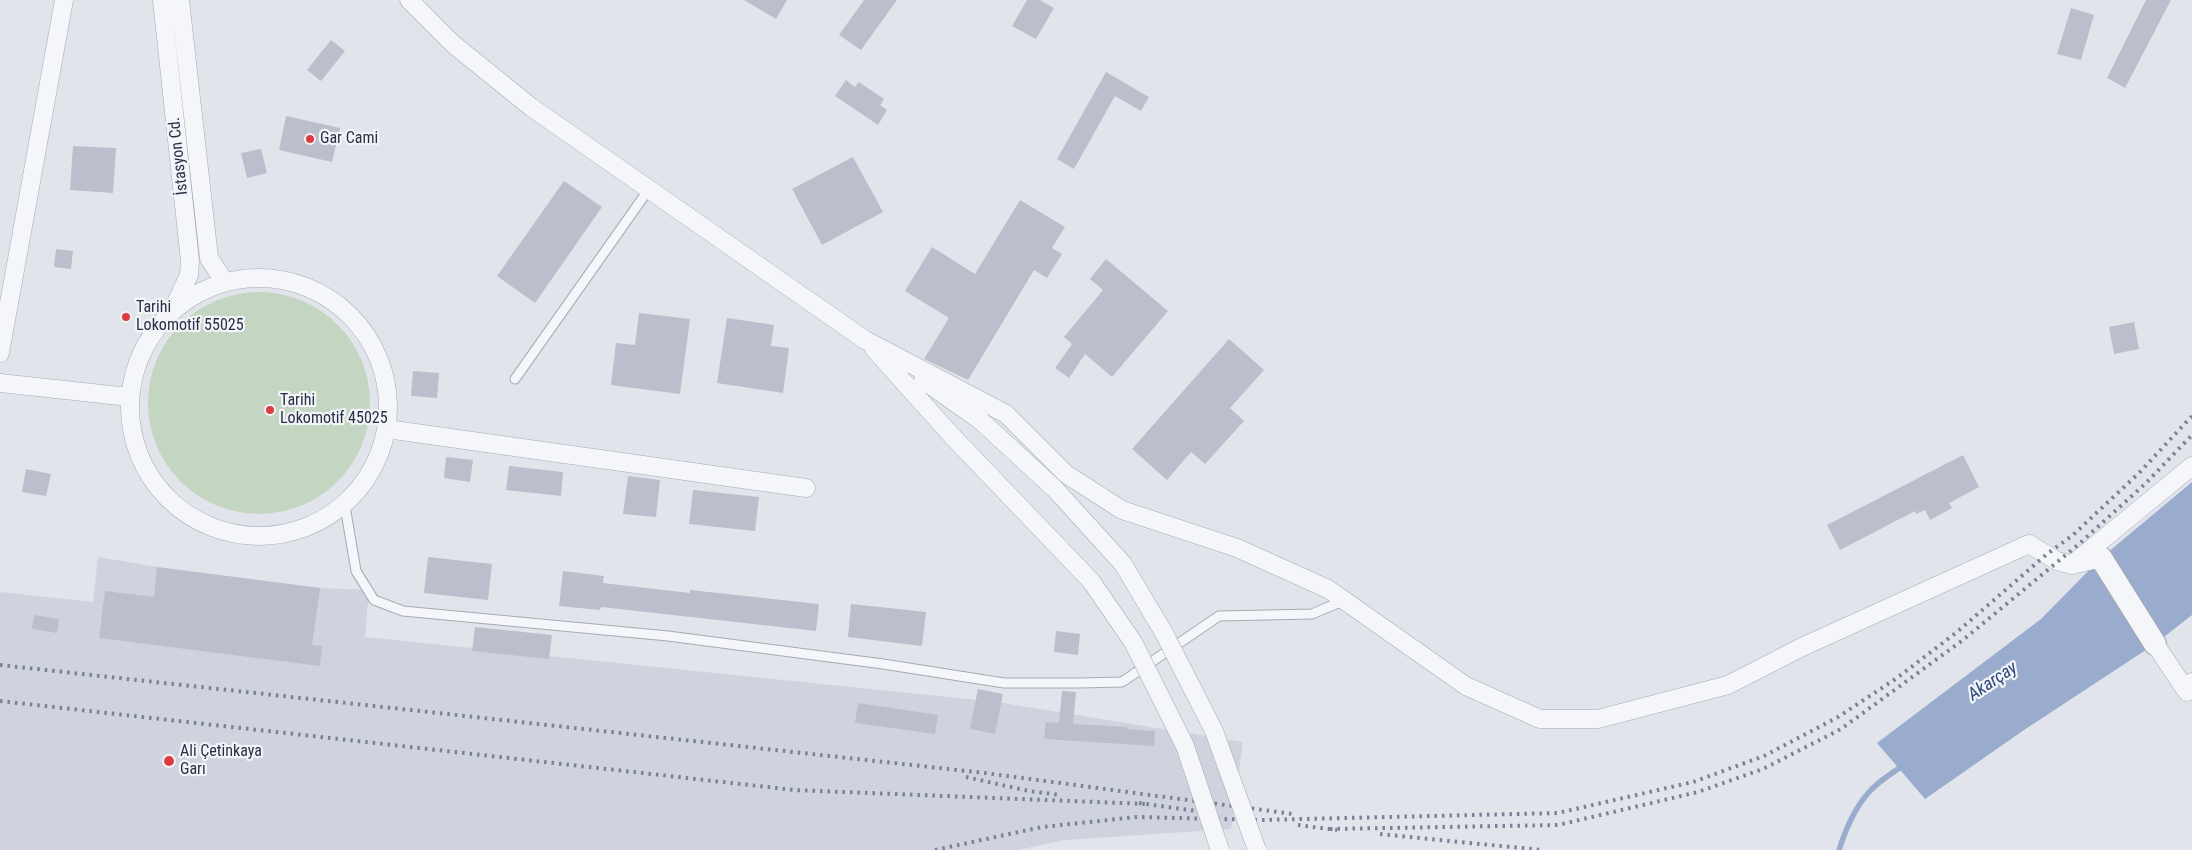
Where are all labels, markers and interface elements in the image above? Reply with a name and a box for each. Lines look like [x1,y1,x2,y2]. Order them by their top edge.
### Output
street label: İstasyon Cd. [165,116,193,196]
place label: Gar Cami [320,129,378,149]
marker: Gar Cami [304,133,316,145]
place label: Tarihi Lokomotif 55025 [136,298,244,336]
marker: Tarihi Lokomotif 55025 [120,311,132,323]
place label: Tarihi Lokomotif 45025 [280,391,388,429]
marker: Tarihi Lokomotif 45025 [264,404,276,416]
water label: Akarçay [1964,658,2022,706]
place label: Ali Çetinkaya Garı [180,742,262,780]
marker: Ali Çetinkaya Garı [162,754,176,768]

